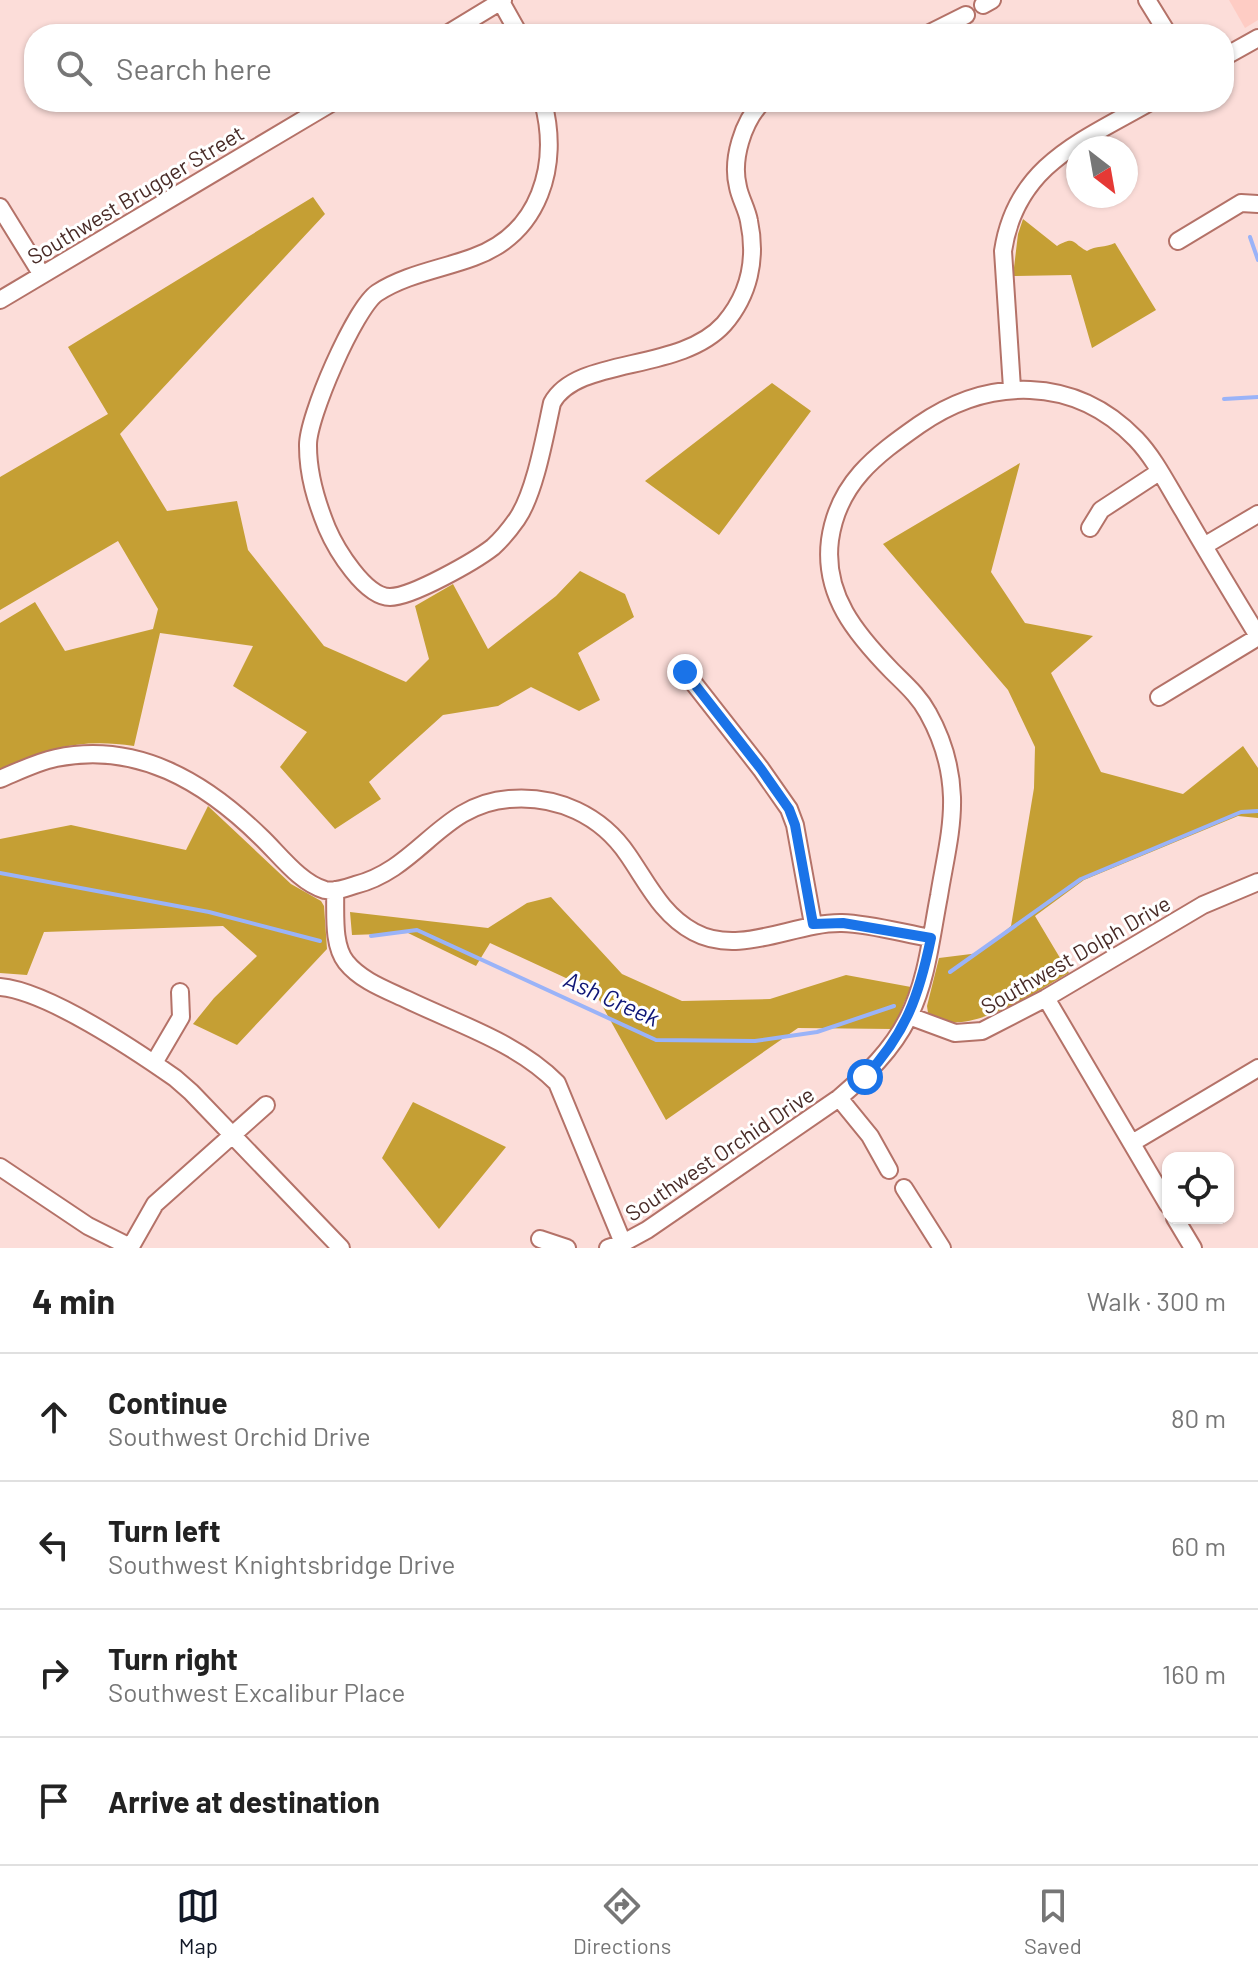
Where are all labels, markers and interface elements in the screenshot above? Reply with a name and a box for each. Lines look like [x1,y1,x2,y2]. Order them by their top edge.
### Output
search box [24,24,1234,112]
icon: search [52,46,96,90]
text: Search here [116,50,272,86]
street label: Southwest Brugger Street [22,119,248,269]
north arrow [1066,136,1138,208]
route end [667,654,703,690]
street label: Southwest Dolph Drive [976,889,1174,1019]
water label: Ash Creek [560,964,665,1032]
route start [847,1059,883,1095]
street label: Southwest Orchid Drive [620,1080,818,1226]
map controls [1162,1152,1234,1224]
button: locate [1162,1152,1234,1224]
text: 4 min [32,1280,115,1321]
text: Walk · 300 m [1087,1285,1226,1316]
text: Continue [108,1384,228,1420]
icon: ahead [32,1395,76,1439]
text: 80 m [1171,1402,1226,1433]
text: Southwest Orchid Drive [108,1420,371,1451]
text: Turn left [108,1512,221,1548]
icon: left [32,1523,76,1567]
text: 60 m [1171,1530,1226,1561]
text: Southwest Knightsbridge Drive [108,1548,455,1579]
text: Turn right [108,1640,238,1676]
icon: right [32,1651,76,1695]
text: 160 m [1162,1658,1226,1689]
text: Southwest Excalibur Place [108,1676,405,1707]
icon: arrive [32,1779,76,1823]
text: Arrive at destination [108,1783,380,1819]
tab: Map [176,1884,220,1958]
tab: Directions [573,1884,671,1958]
tab: Saved [1024,1884,1082,1958]

